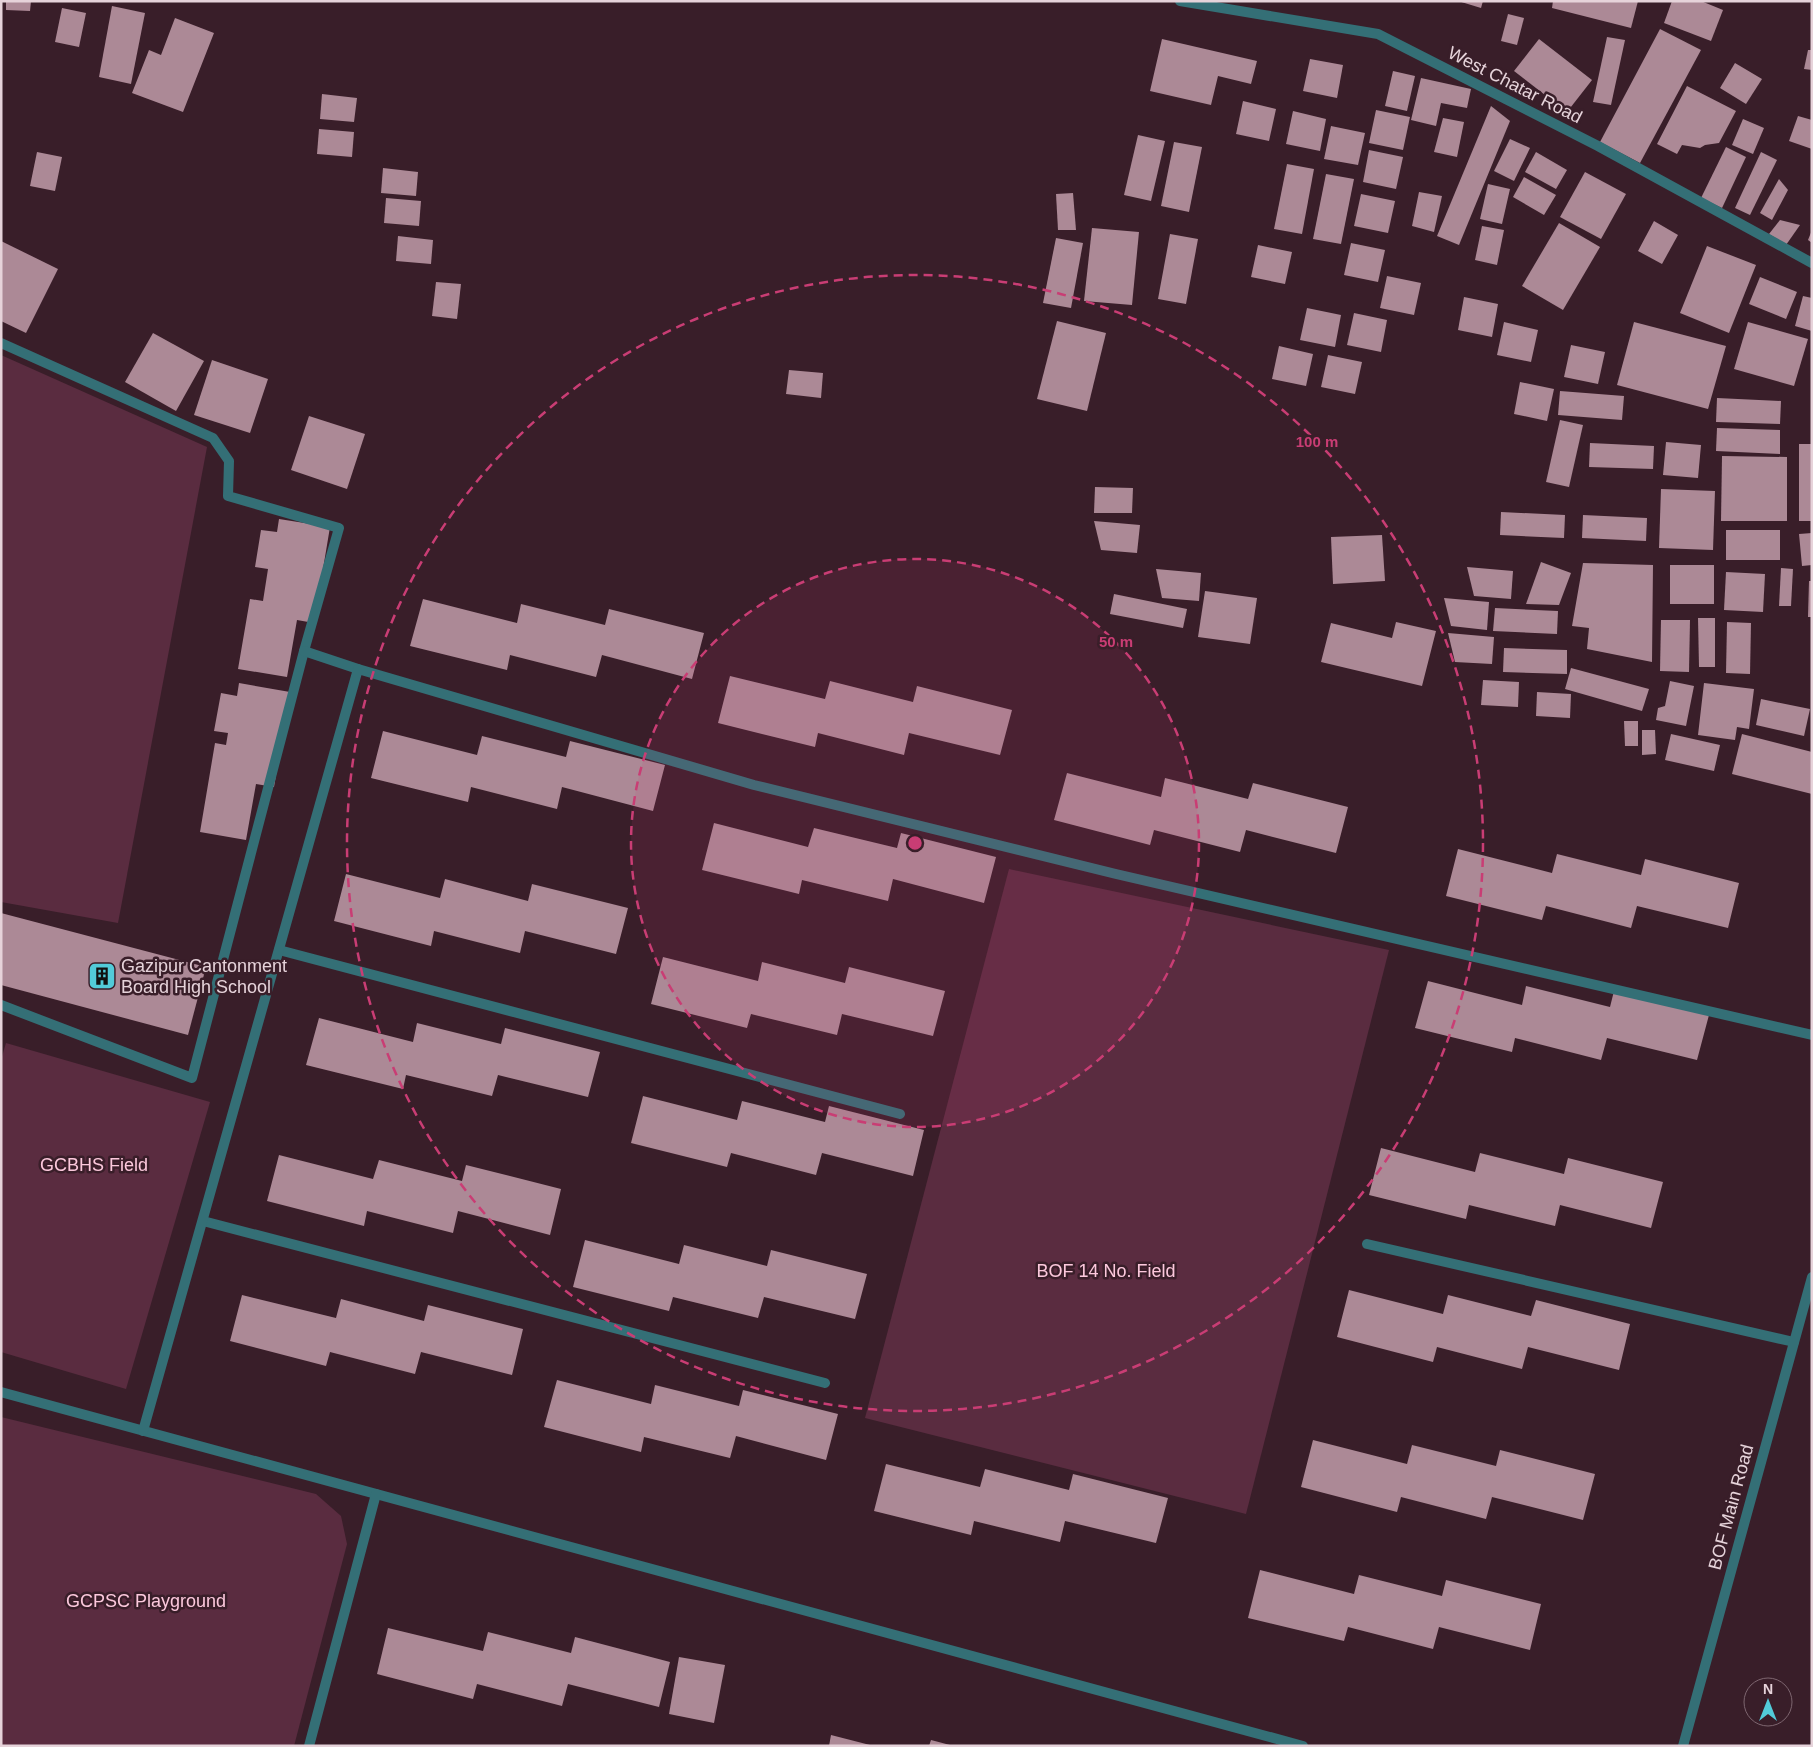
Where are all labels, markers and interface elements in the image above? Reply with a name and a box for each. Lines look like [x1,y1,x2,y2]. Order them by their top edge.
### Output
street label: West Chatar Road [1445,43,1585,127]
text: 100 m [1296,433,1338,450]
text: 50 m [1099,633,1133,650]
centre of rings [906,834,924,852]
place label: Gazipur Cantonment Board High School [121,956,287,997]
building icon: Gazipur Cantonment Board High School [87,961,117,991]
park label: GCBHS Field [40,1155,148,1175]
park label: BOF 14 No. Field [1036,1261,1176,1281]
street label: BOF Main Road [1705,1442,1757,1572]
park label: GCPSC Playground [66,1591,226,1611]
north arrow [1743,1677,1793,1727]
text: N [1763,1681,1773,1697]

